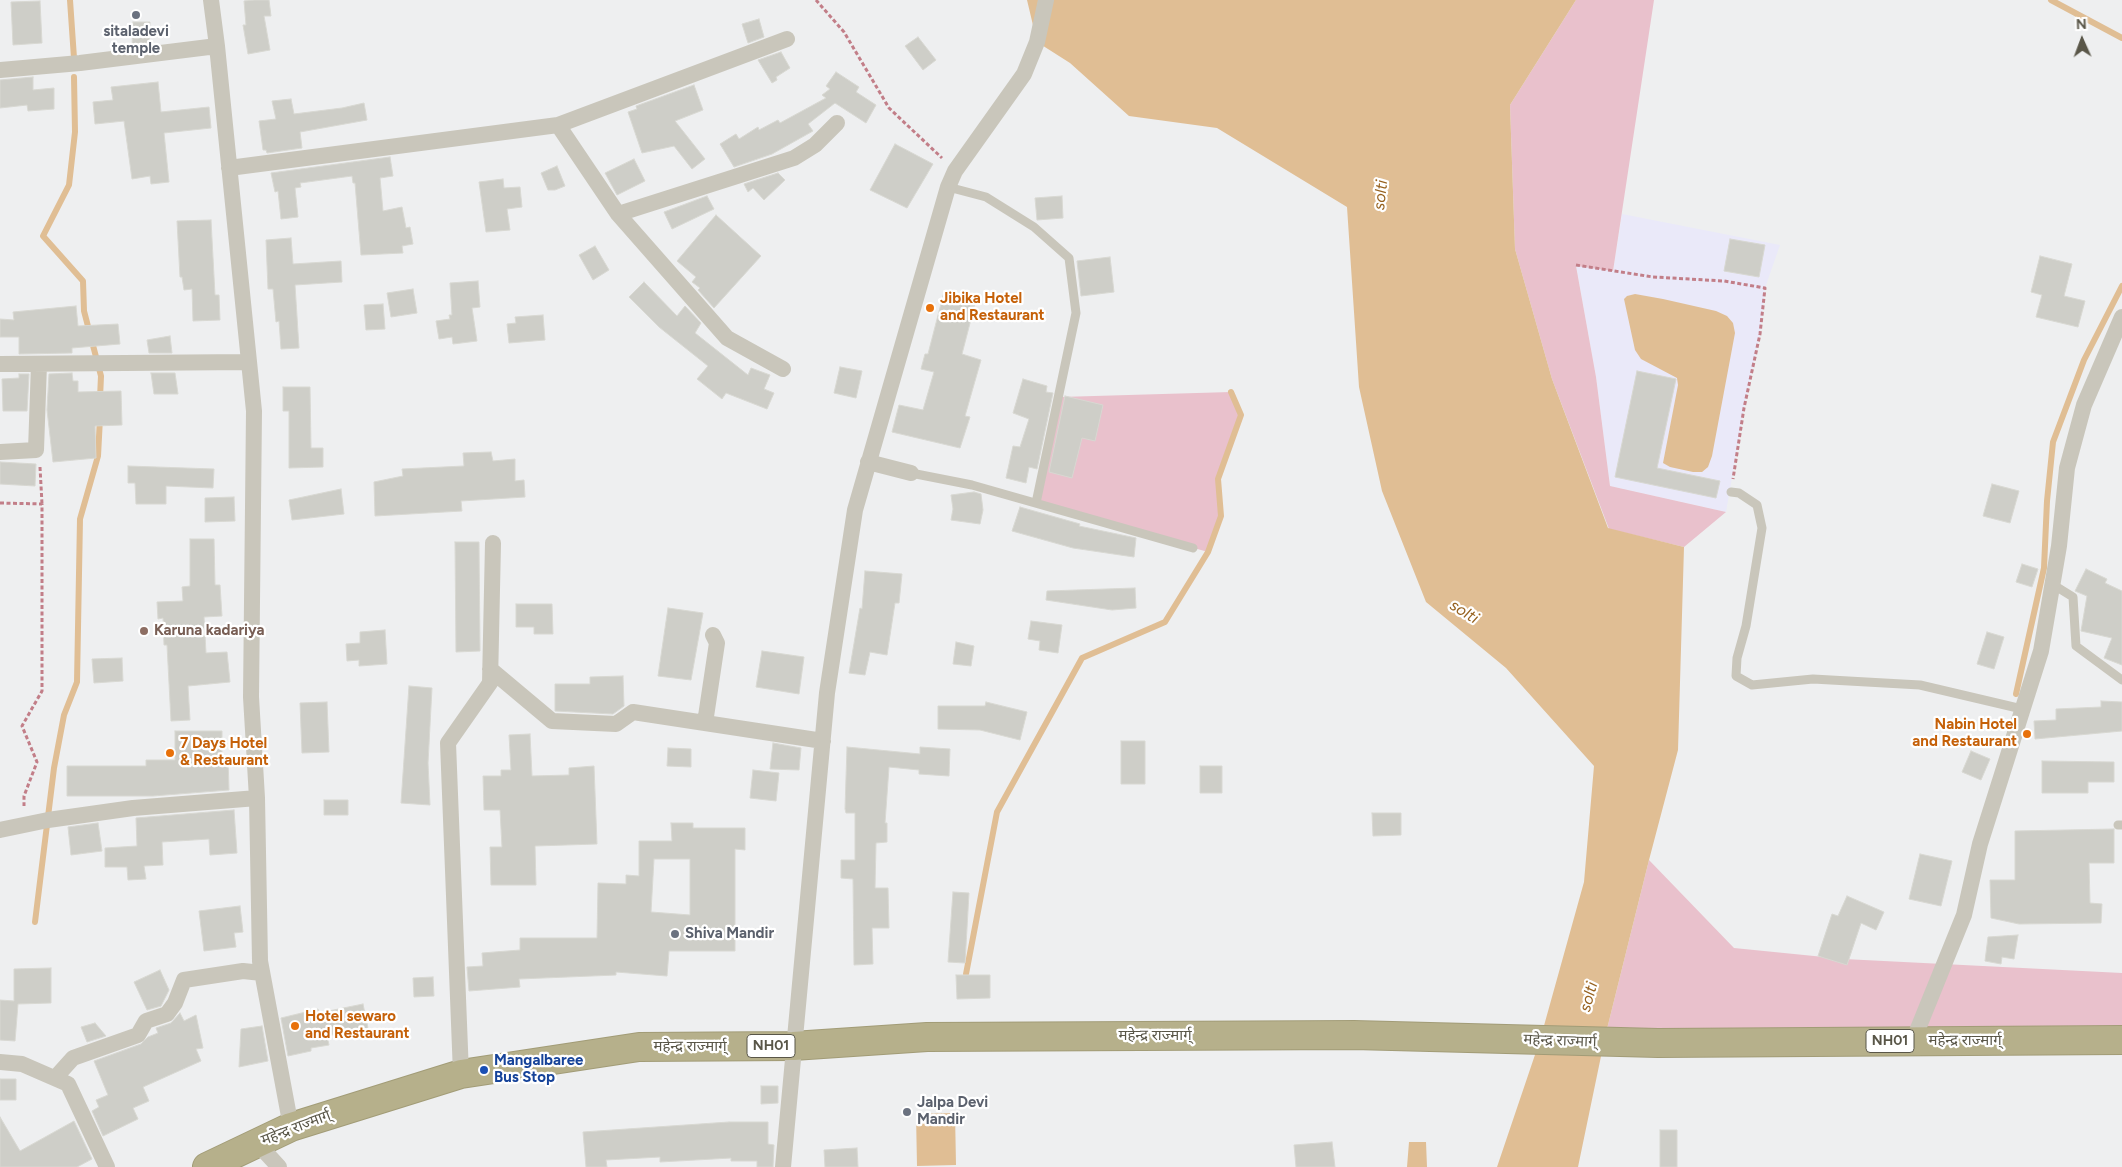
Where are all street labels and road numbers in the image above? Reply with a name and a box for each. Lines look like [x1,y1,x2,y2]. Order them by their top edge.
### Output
street label: महेन्द्र राज्मार्ग् [1118,1027,1192,1045]
road number: NH01 [1866,1030,1914,1052]
street label: महेन्द्र राज्मार्ग् [1523,1031,1597,1051]
street label: महेन्द्र राज्मार्ग् [1928,1032,2002,1050]
road number: NH01 [747,1034,795,1058]
street label: महेन्द्र राज्मार्ग् [653,1038,727,1056]
street label: महेन्द्र राज्मार्ग् [259,1106,333,1150]

